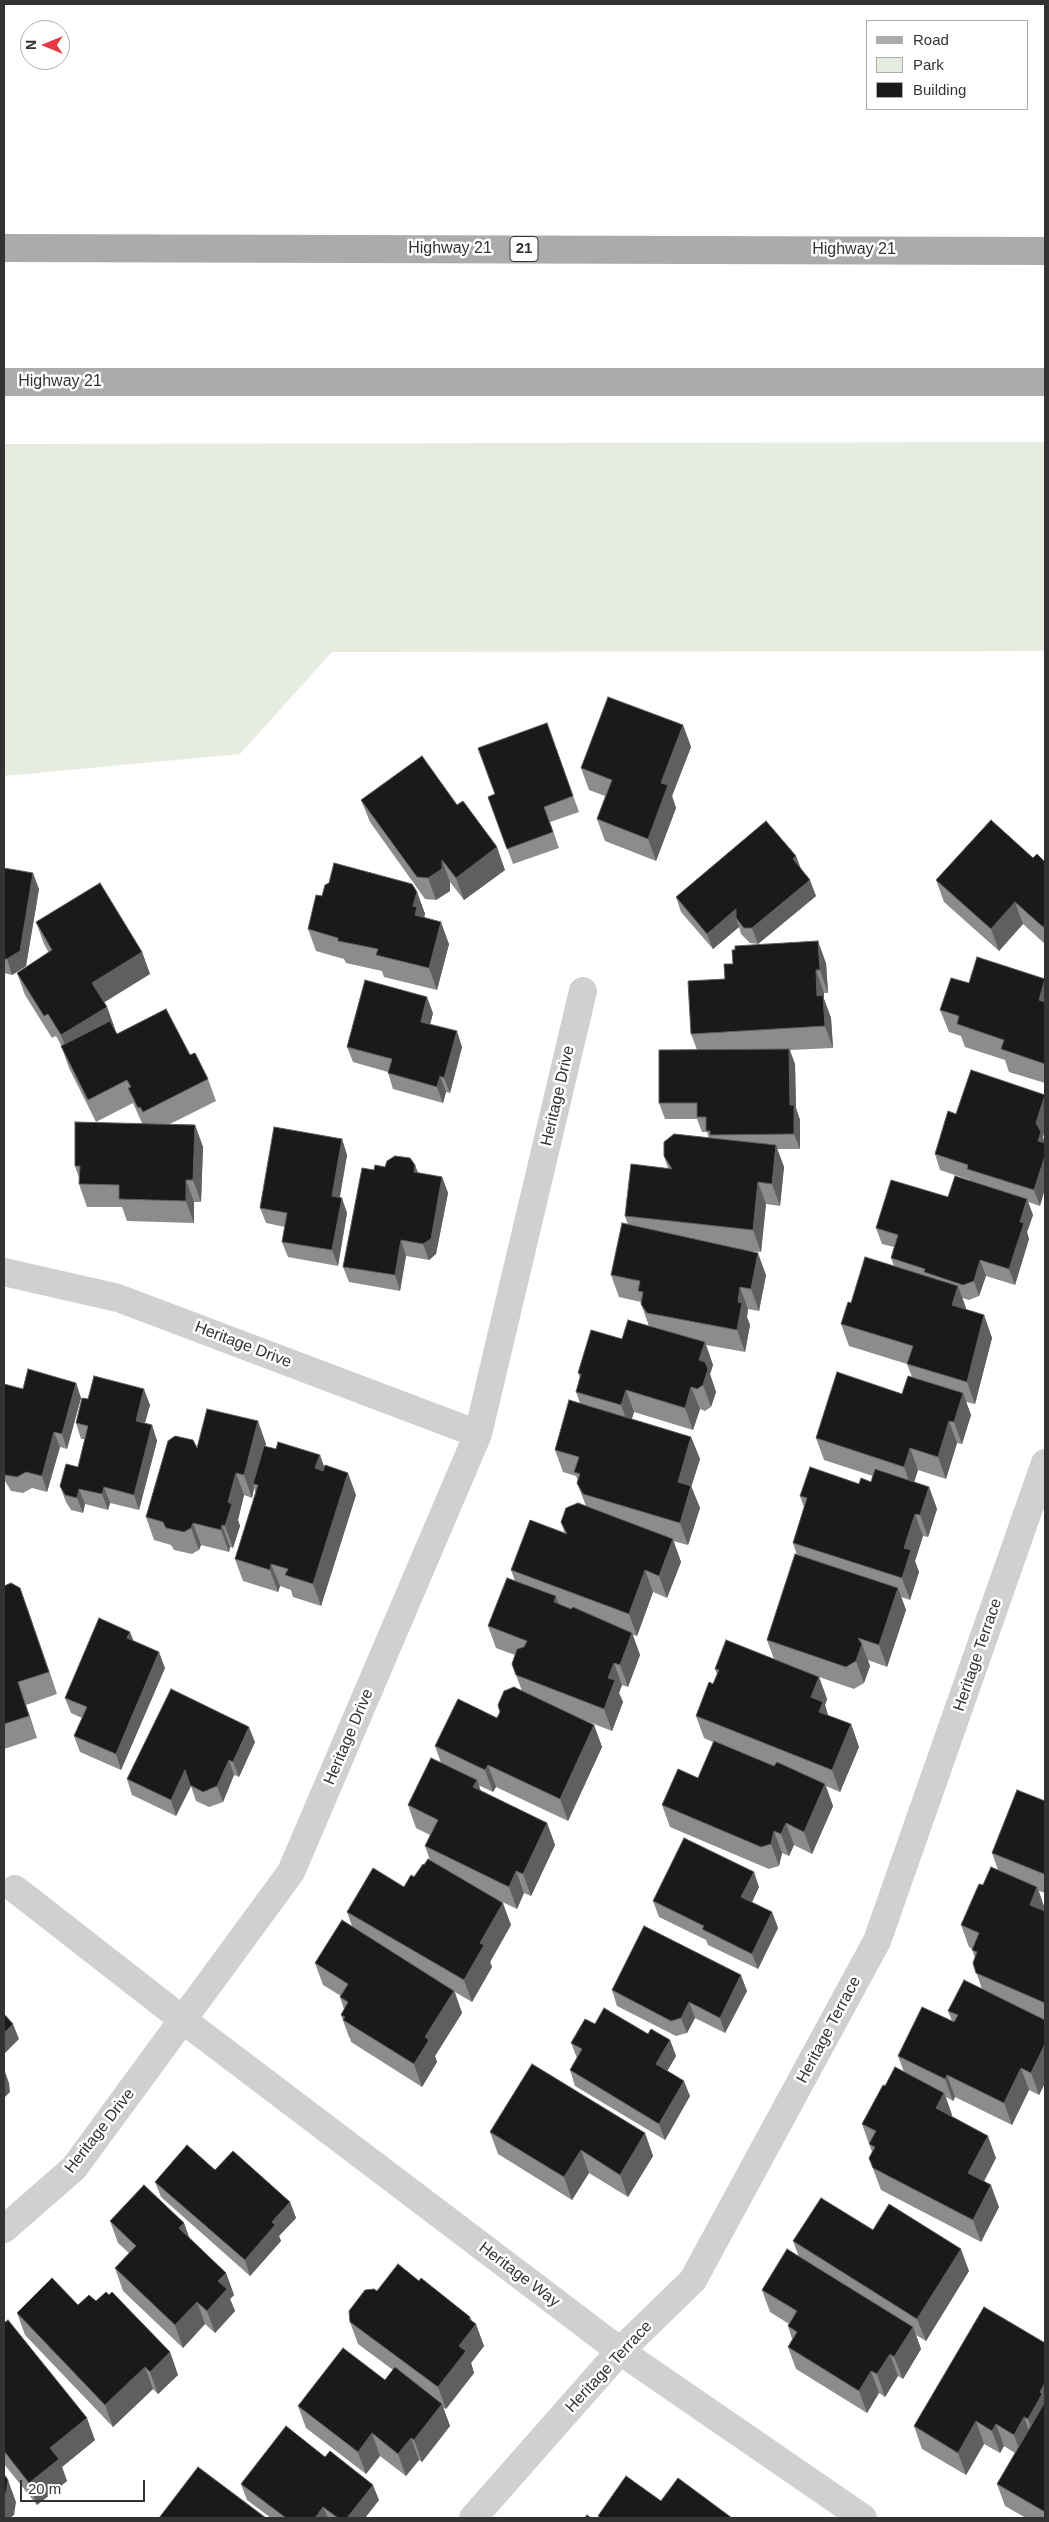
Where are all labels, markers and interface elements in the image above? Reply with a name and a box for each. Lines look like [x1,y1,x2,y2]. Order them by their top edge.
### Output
north arrow [20,20,70,70]
legend [866,20,1029,110]
text: Road [913,31,949,48]
text: N [23,40,39,50]
text: Park [913,56,944,73]
text: Building [913,81,966,98]
road number: 21 [510,236,538,262]
street label: Highway 21 [408,239,492,259]
street label: Highway 21 [812,240,896,260]
street label: Highway 21 [18,372,102,392]
street label: Heritage Drive [537,1044,579,1148]
street label: Heritage Drive [192,1318,294,1372]
street label: Heritage Terrace [950,1596,1006,1714]
street label: Heritage Drive [320,1686,378,1788]
street label: Heritage Terrace [793,1973,865,2087]
street label: Heritage Drive [61,2085,139,2177]
street label: Heritage Way [475,2238,563,2312]
street label: Heritage Terrace [562,2317,656,2417]
scale bar [22,2470,148,2502]
text: 20 m [28,2480,61,2497]

